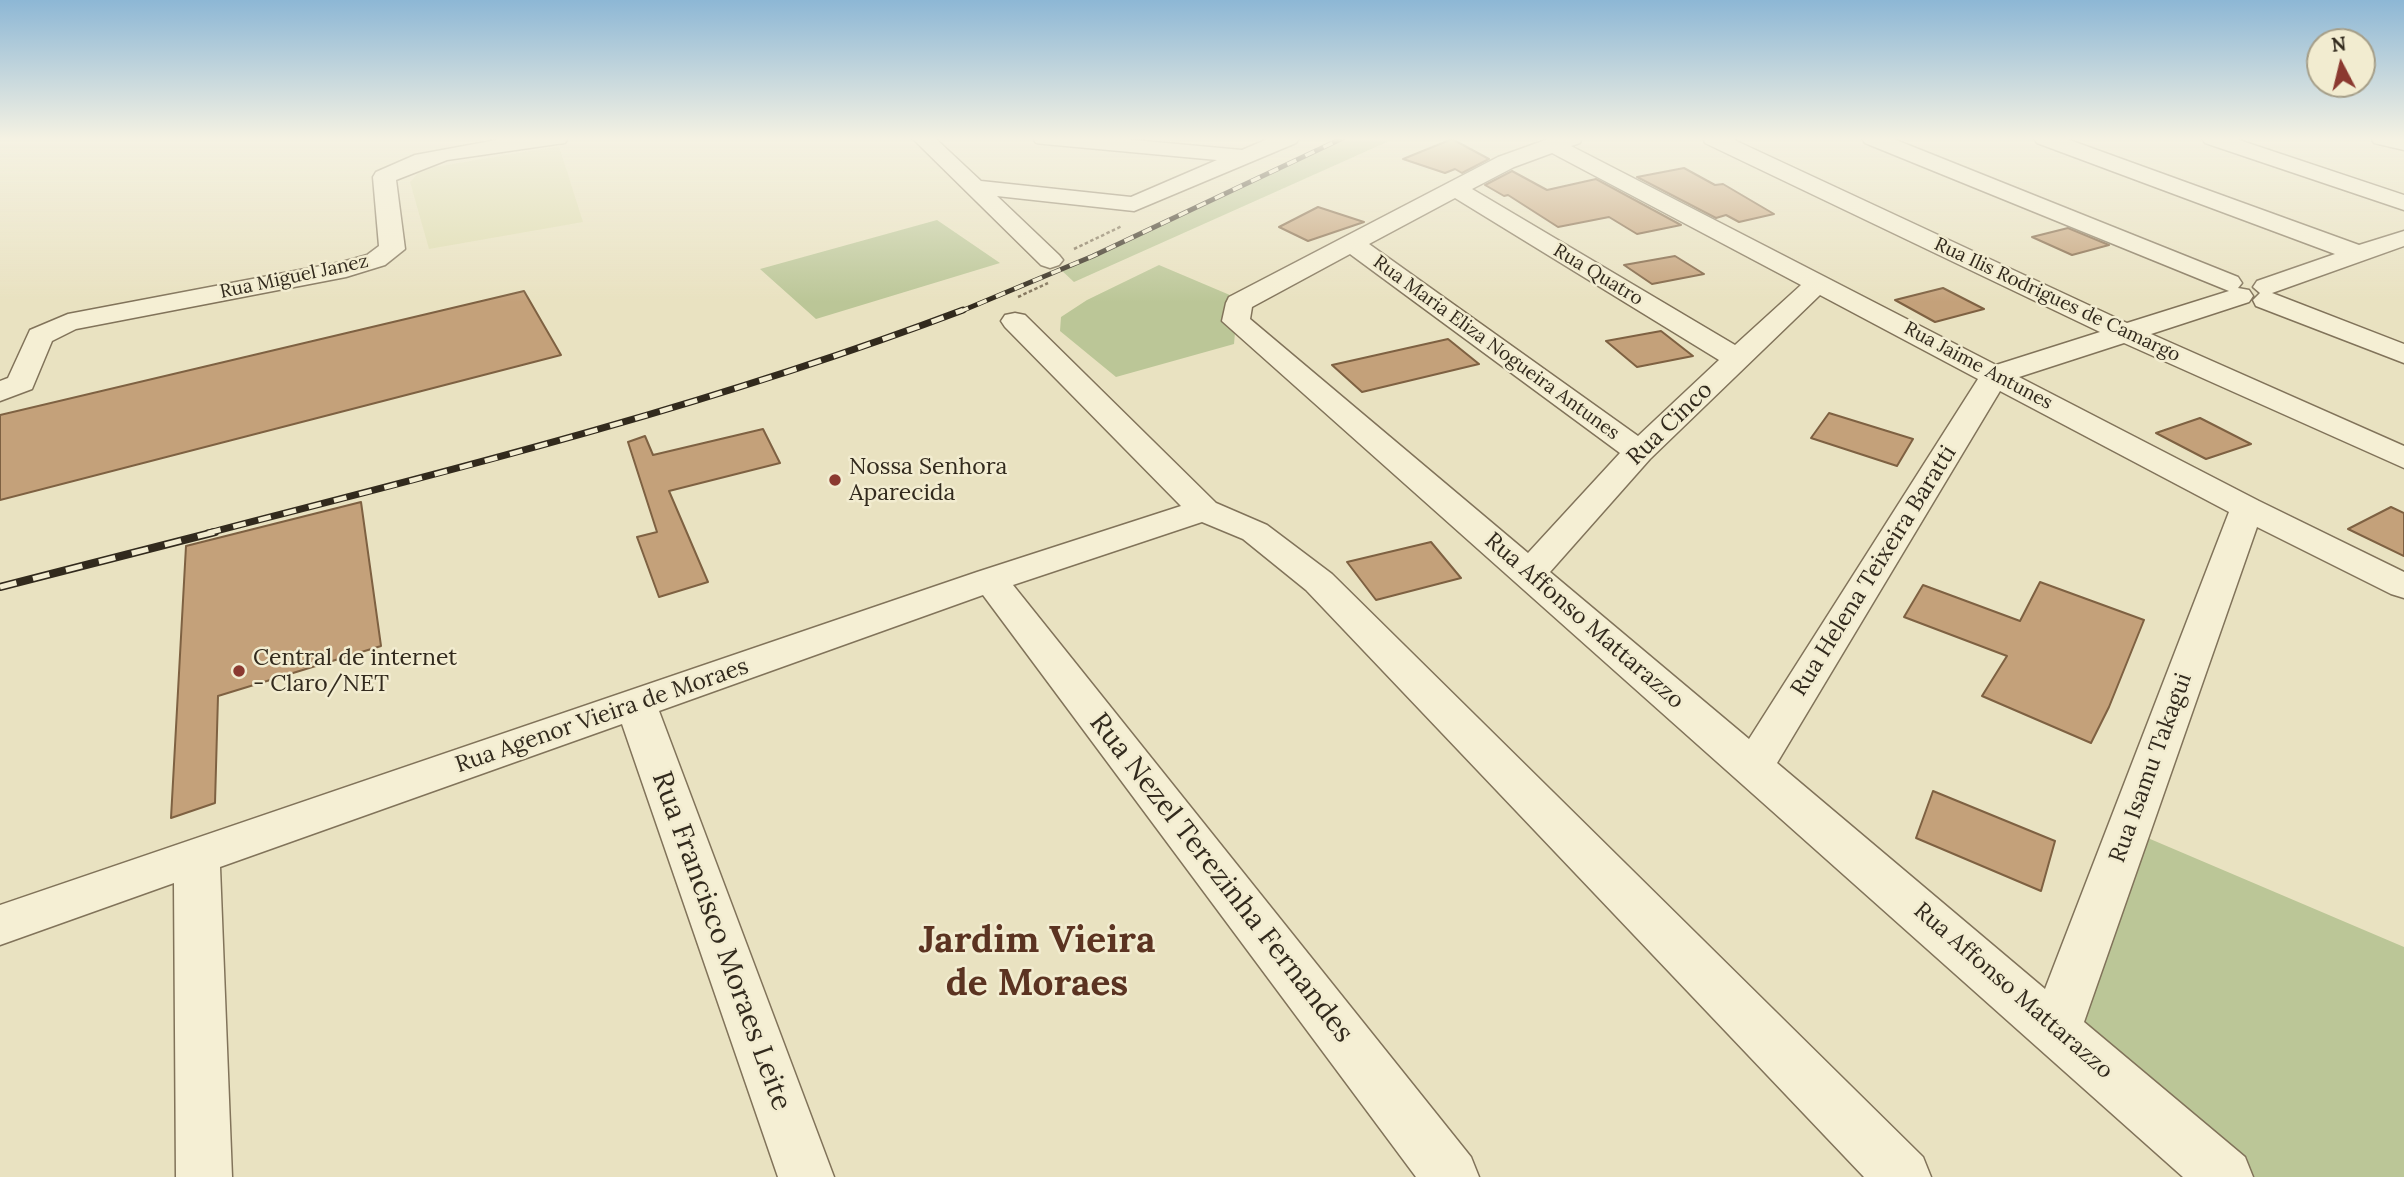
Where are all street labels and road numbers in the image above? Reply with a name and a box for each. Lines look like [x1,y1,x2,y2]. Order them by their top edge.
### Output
street label: Rua Ilis Rodrigues de Camargo [1930,233,2184,367]
street label: Rua Quatro [1549,239,1647,311]
street label: Rua Miguel Janez [218,250,370,304]
street label: Rua Maria Eliza Nogueira Antunes [1368,251,1624,445]
street label: Rua Jaime Antunes [1900,317,2056,415]
street label: Rua Cinco [1622,377,1718,471]
street label: Rua Helena Teixeira Baratti [1785,441,1963,701]
street label: Rua Affonso Mattarazzo [1479,527,1689,715]
street label: Rua Agenor Vieira de Moraes [452,653,752,779]
street label: Rua Isamu Takagui [2104,669,2198,867]
street label: Rua Nezel Terezinha Fernandes [1082,707,1360,1049]
street label: Rua Francisco Moraes Leite [644,767,798,1115]
street label: Rua Affonso Mattarazzo [1908,897,2118,1085]

